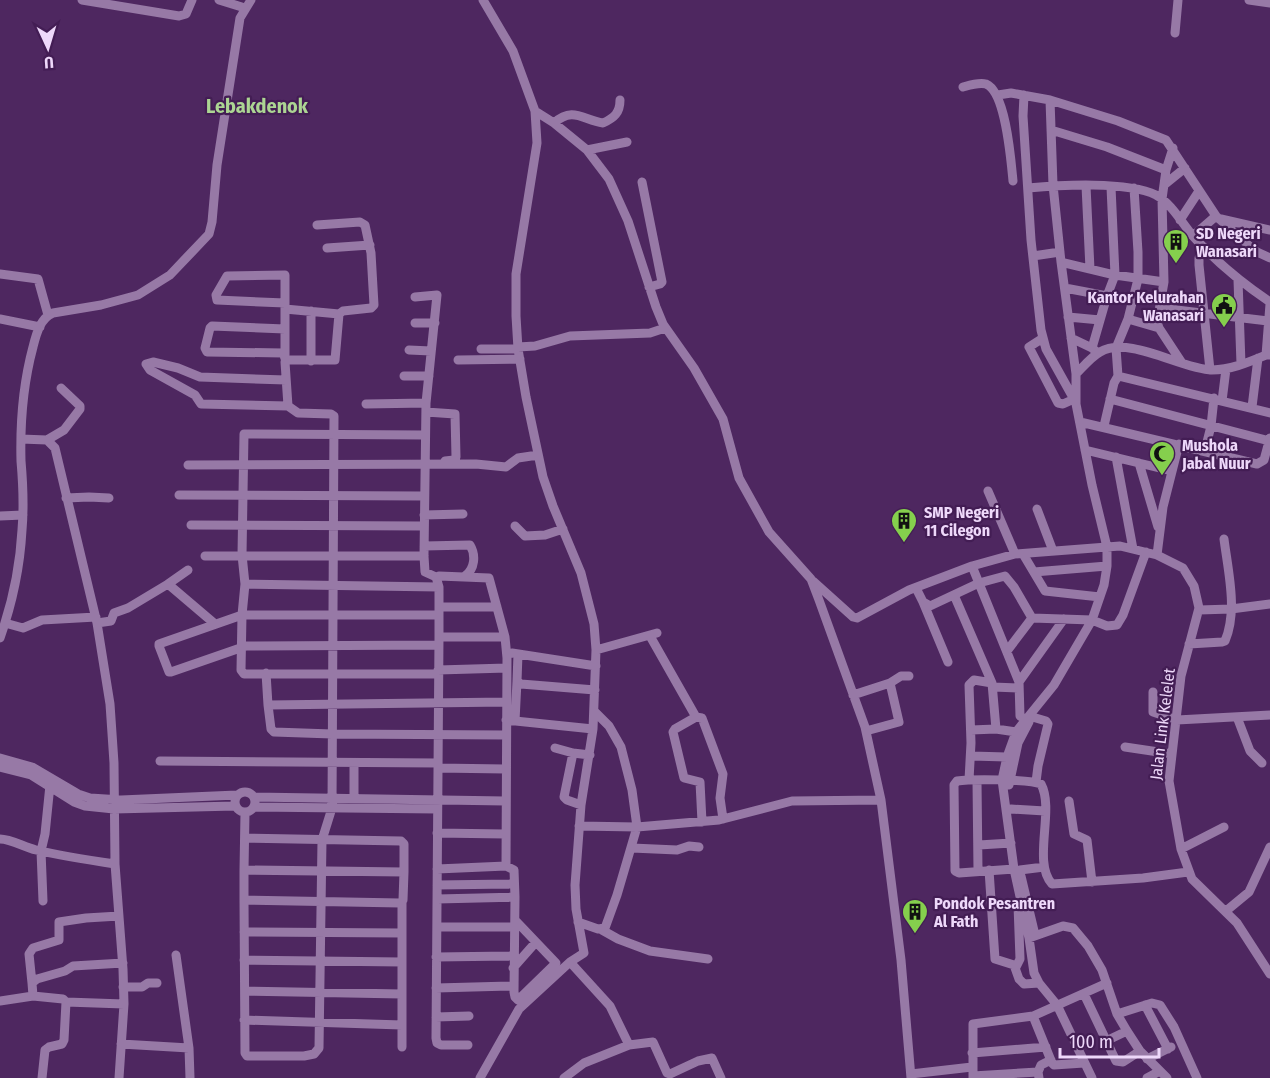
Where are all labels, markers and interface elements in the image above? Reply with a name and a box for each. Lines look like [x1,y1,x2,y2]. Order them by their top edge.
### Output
north arrow [18,18,78,78]
text: U [44,53,54,72]
district label: Lebakdenok [206,94,309,118]
place label: SD Negeri Wanasari [1196,224,1261,261]
building icon: SD Negeri Wanasari [1161,227,1191,265]
place label: Kantor Kelurahan Wanasari [1088,288,1204,325]
public building icon: Kantor Kelurahan Wanasari [1209,291,1239,329]
place label: Mushola Jabal Nuur [1181,436,1251,473]
mosque icon: Mushola Jabal Nuur [1147,439,1177,477]
place label: SMP Negeri 11 Cilegon [924,503,999,540]
building icon: SMP Negeri 11 Cilegon [889,506,919,544]
street label: Jalan Link Kelelet [1146,666,1179,781]
place label: Pondok Pesantren Al Fath [933,894,1055,931]
building icon: Pondok Pesantren Al Fath [900,897,930,935]
scale bar [1060,1021,1159,1059]
text: 100 m [1069,1031,1113,1053]

